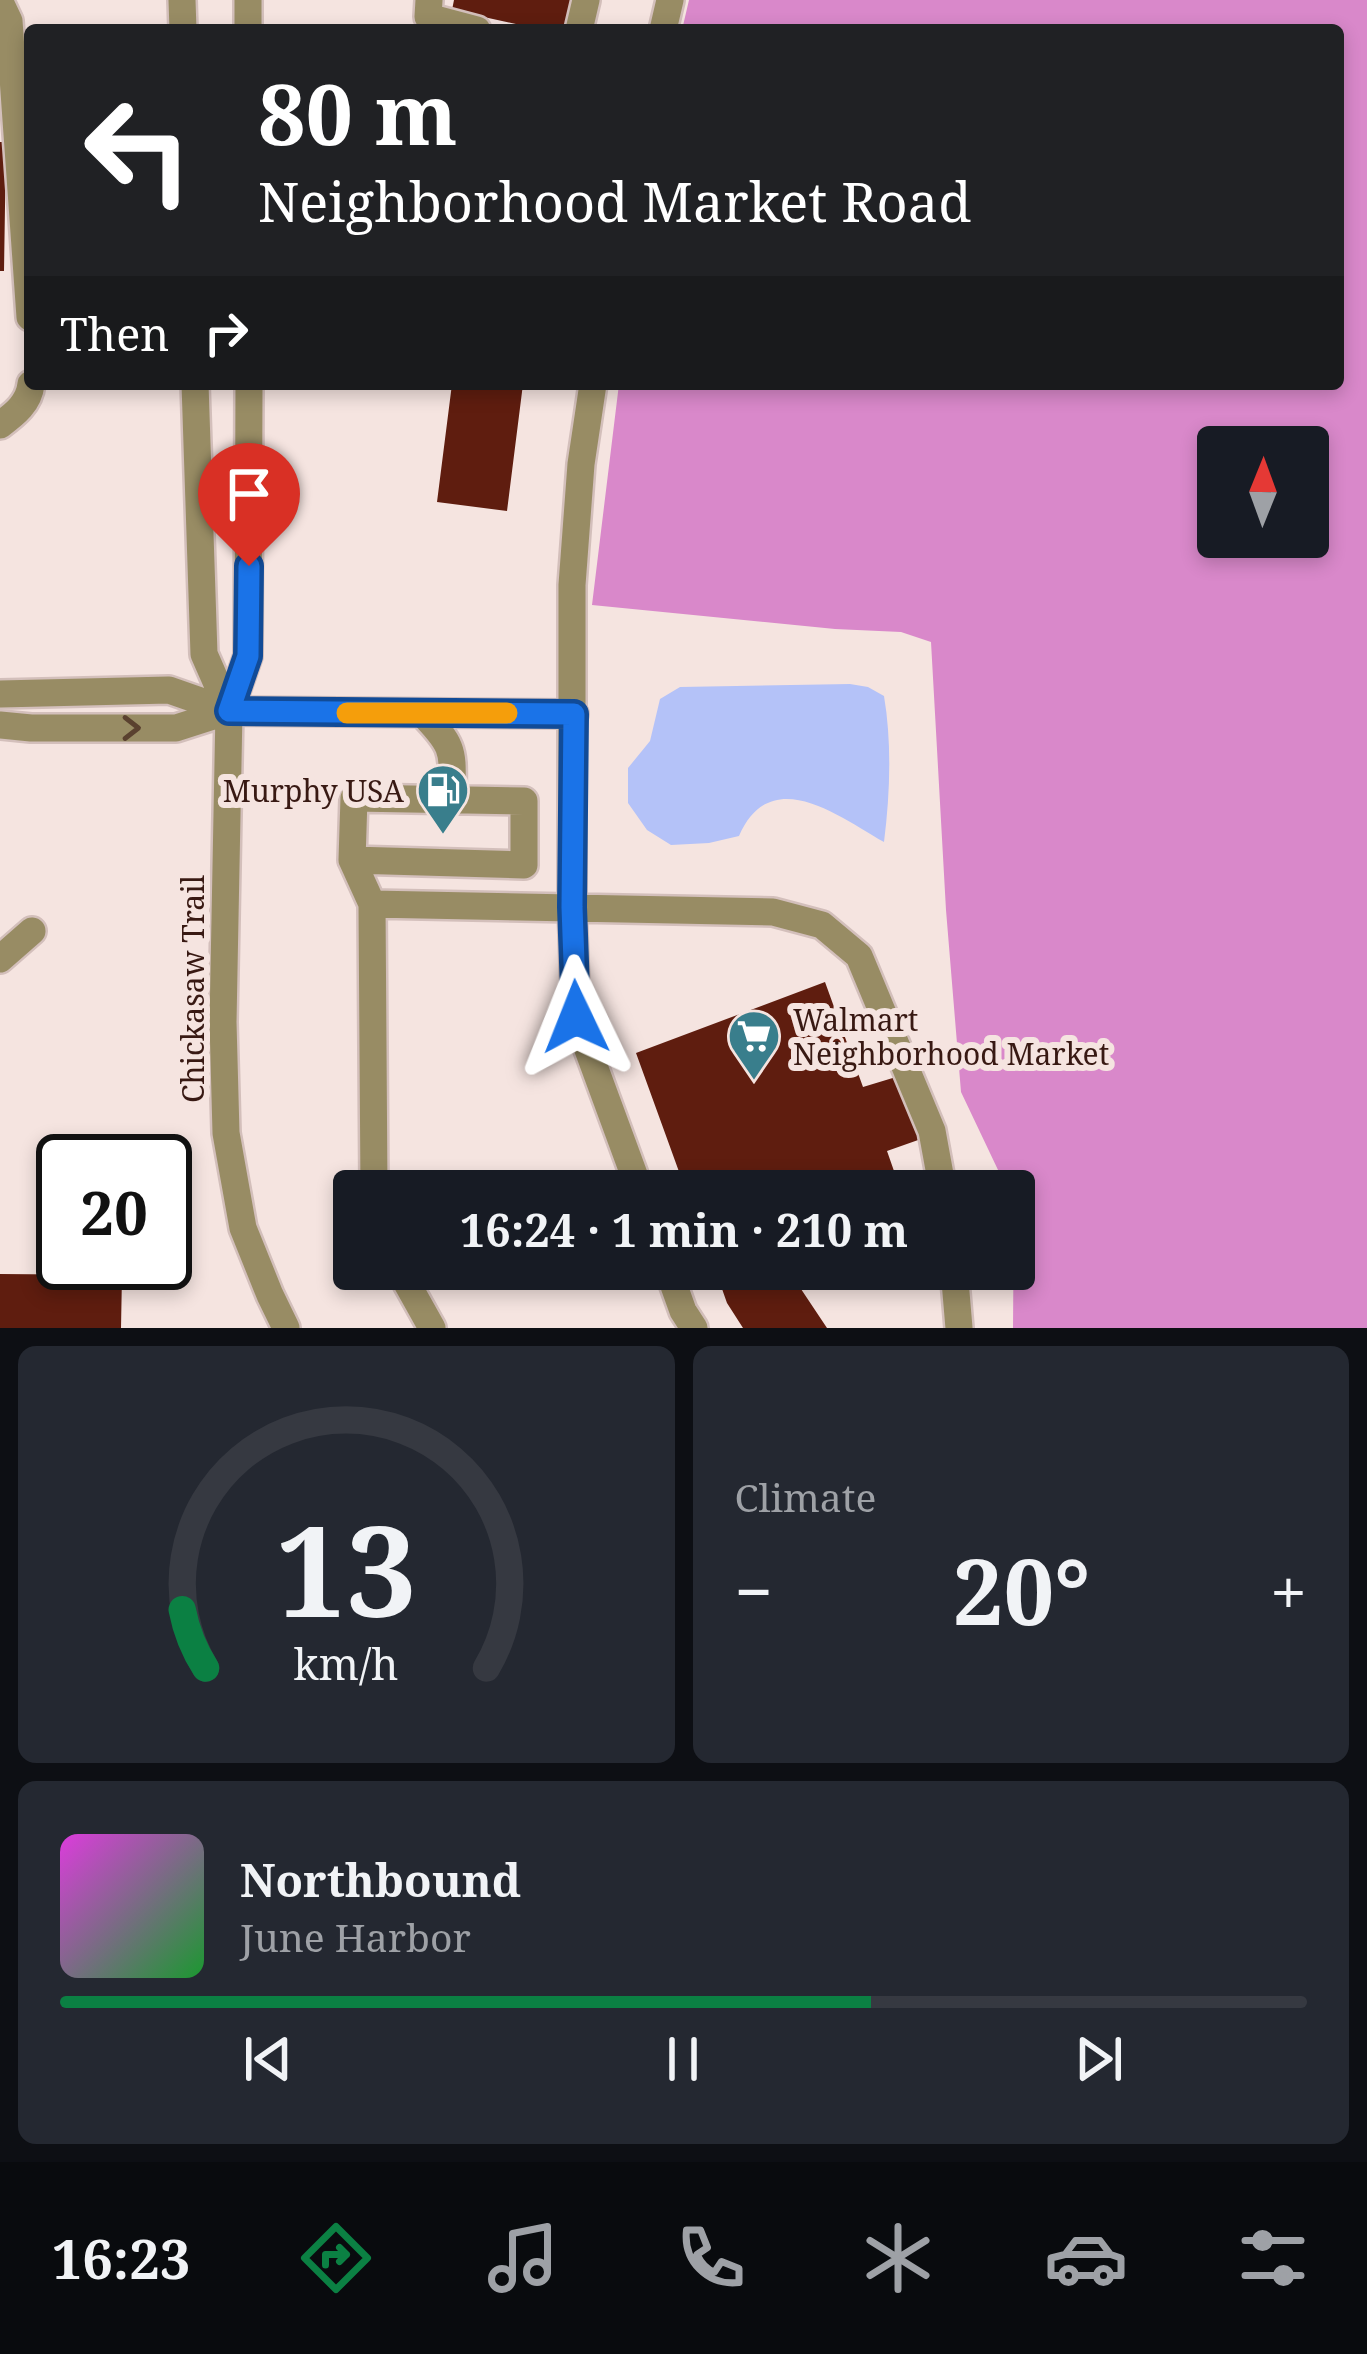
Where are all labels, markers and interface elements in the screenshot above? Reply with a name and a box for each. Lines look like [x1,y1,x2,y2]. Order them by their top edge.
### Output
text: 80 m [258,55,458,170]
icon: left [60,72,216,228]
text: Neighborhood Market Road [258,164,971,238]
icon: right [193,300,259,366]
text: Then [60,303,169,364]
north arrow [1197,426,1329,558]
map controls [1197,426,1329,558]
pin [198,443,300,566]
icon: arrive [216,461,282,527]
one-way arrow [123,715,141,741]
fuel station icon: Murphy USA [415,762,471,836]
place label: Murphy USA [223,770,405,811]
street label: Chickasaw Trail [172,875,213,1103]
position arrow [513,954,639,1080]
place label: Walmart Neighborhood Market [793,999,1109,1074]
supermarket icon: Walmart Neighborhood Market [726,1008,782,1082]
speed limit sign: 20 [36,1134,192,1290]
text: 16:24 · 1 min · 210 m [460,1199,908,1260]
text: Climate [735,1470,876,1523]
text: 13 [276,1484,417,1654]
text: 20° [953,1529,1090,1651]
text: − [735,1545,773,1635]
text: + [1270,1545,1307,1635]
text: km/h [294,1633,399,1692]
text: Northbound [240,1849,521,1910]
text: June Harbor [240,1910,471,1963]
icon: previous [235,2026,301,2092]
icon: pause [650,2026,716,2092]
icon: next [1066,2026,1132,2092]
icon: directions [294,2216,378,2300]
icon: music [481,2216,565,2300]
icon: phone [669,2216,753,2300]
icon: climate [856,2216,940,2300]
icon: car [1044,2216,1128,2300]
icon: filters [1231,2216,1315,2300]
text: 16:23 [52,2221,190,2295]

